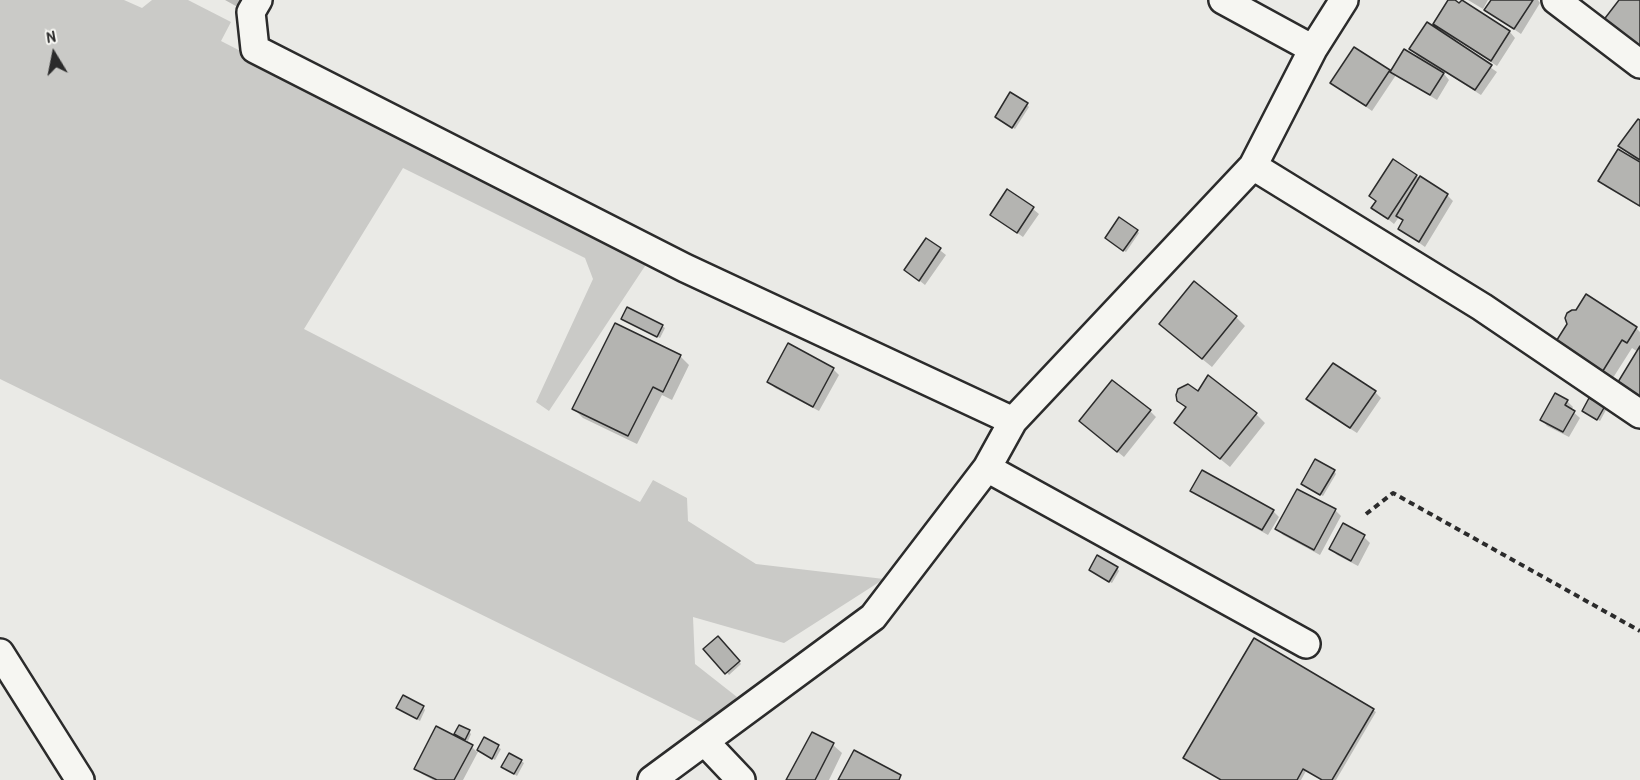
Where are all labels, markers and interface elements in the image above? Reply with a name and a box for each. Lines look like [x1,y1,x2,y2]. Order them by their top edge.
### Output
north arrow [24,24,84,84]
text: N [45,25,57,48]

